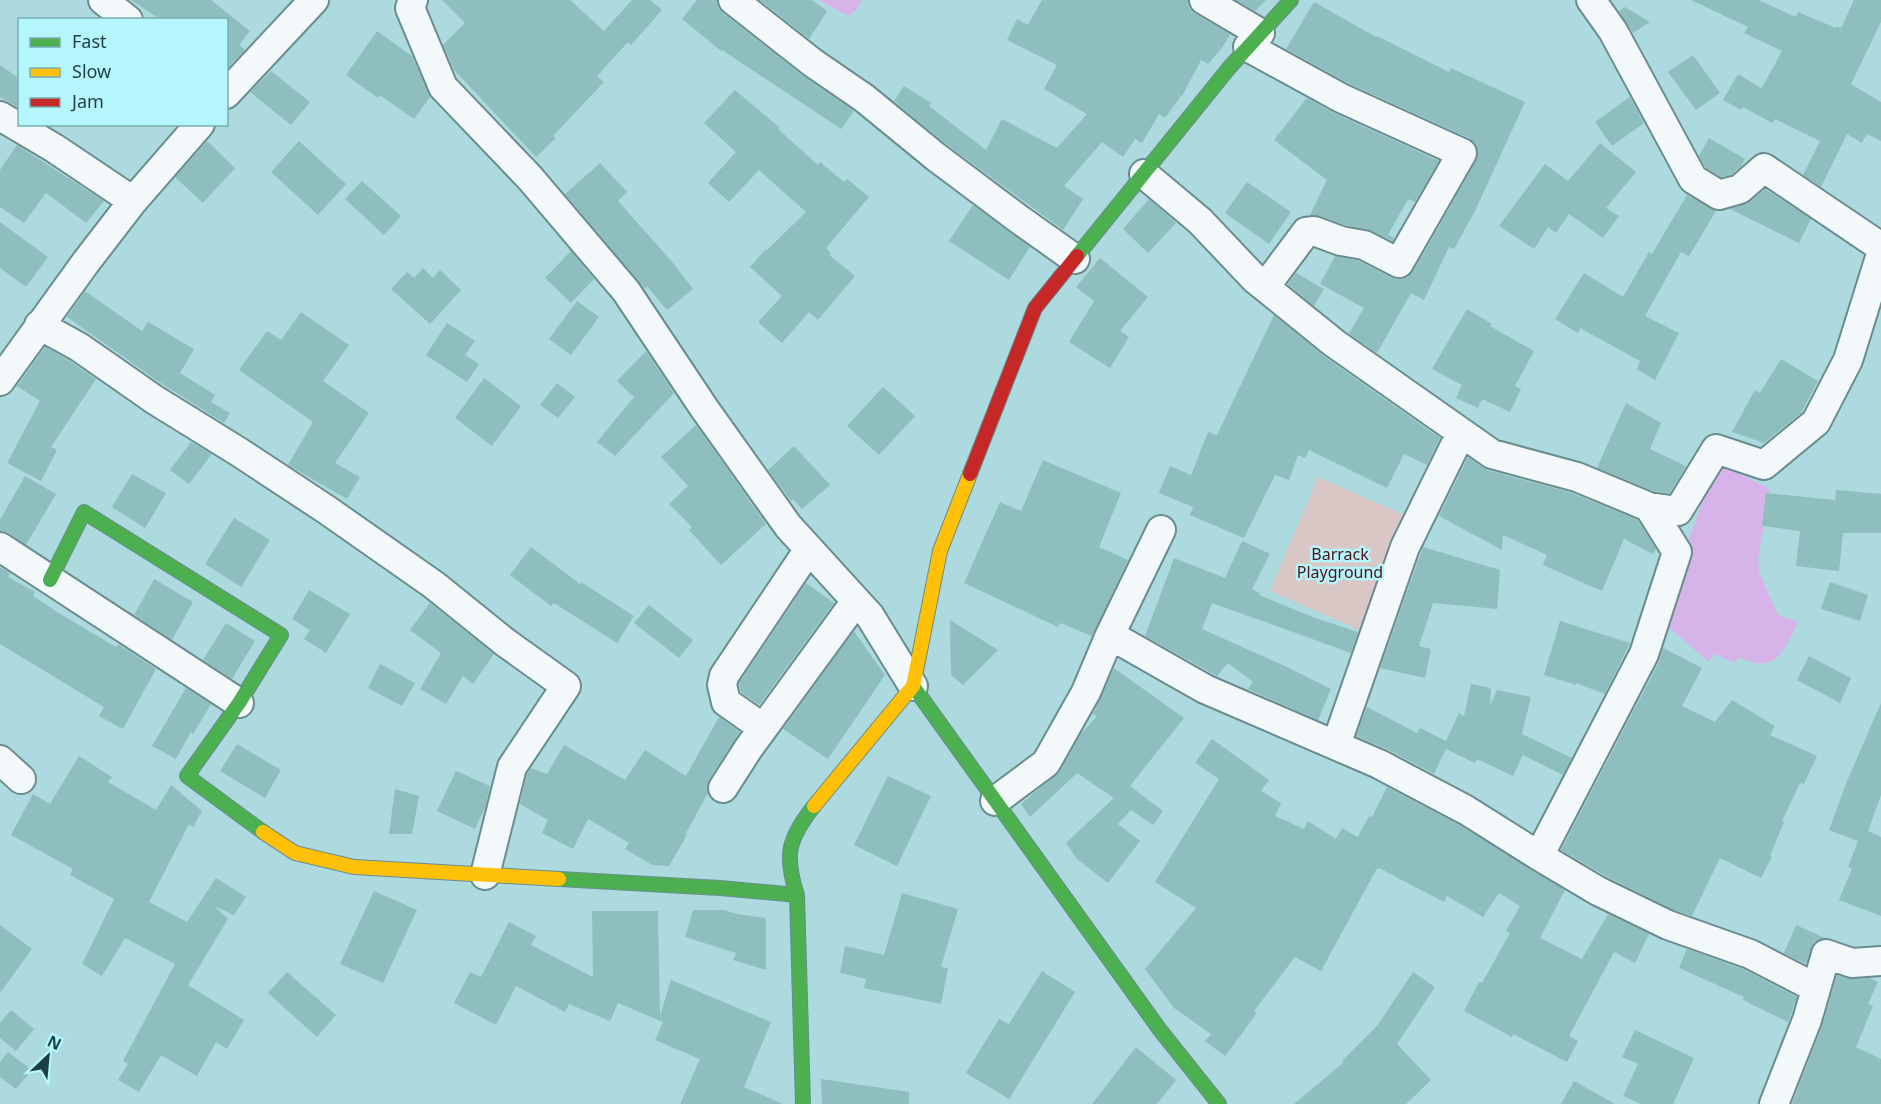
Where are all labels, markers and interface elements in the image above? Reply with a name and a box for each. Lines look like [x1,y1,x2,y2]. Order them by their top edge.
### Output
legend [18,18,228,126]
text: Fast [72,29,107,53]
text: Slow [72,59,111,83]
text: Jam [70,89,104,113]
park label: Barrack Playground [1297,543,1383,583]
north arrow [18,1026,78,1086]
text: N [44,1030,65,1055]

